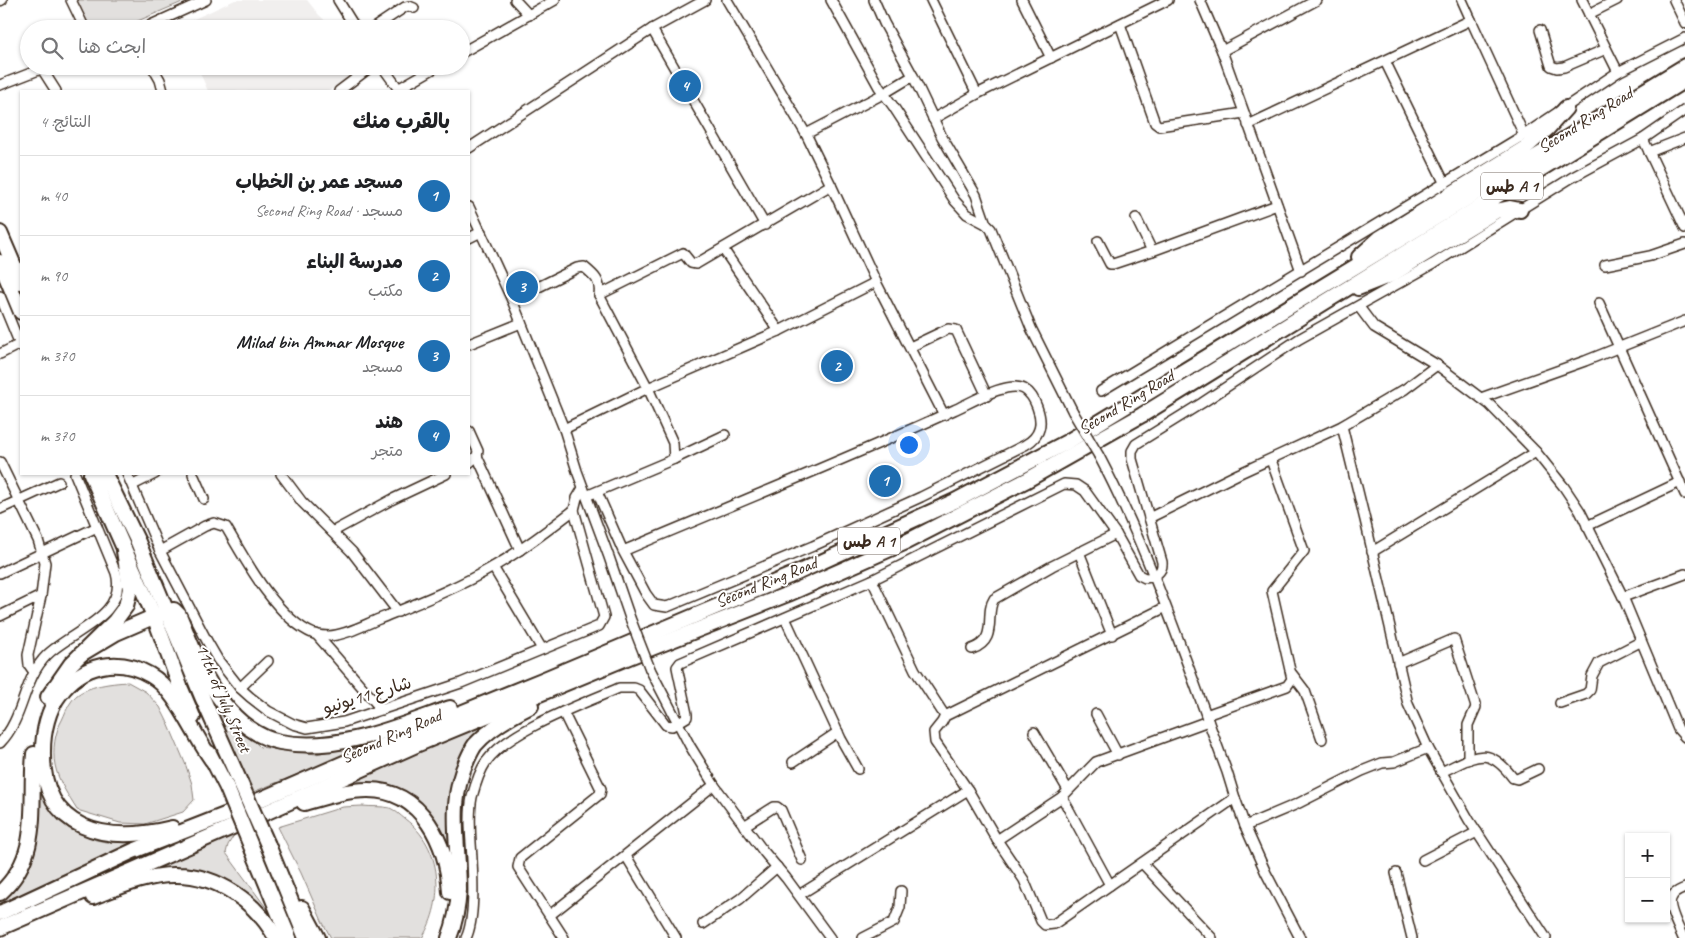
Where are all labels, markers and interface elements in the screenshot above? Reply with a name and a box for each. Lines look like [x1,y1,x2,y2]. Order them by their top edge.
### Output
search box [20,20,470,75]
icon: search [38,34,66,62]
text: ابحث هنا [78,35,146,59]
pin: 4 [669,67,701,105]
street label: Second Ring Road [1533,81,1639,158]
text: بالقرب منك [353,108,450,134]
text: النتائج: 4 [40,112,91,132]
text: مسجد عمر بن الخطاب [236,170,403,194]
road number: طس A 1 [1481,172,1543,200]
text: 40 m [40,186,67,206]
text: 1 [430,186,438,206]
text: مسجد · Second Ring Road [255,201,403,221]
text: مدرسة البناء [306,250,403,274]
text: 90 m [40,266,67,286]
text: 2 [430,266,438,286]
pin: 3 [506,268,538,306]
text: مكتب [368,281,403,301]
text: Milad bin Ammar Mosque [236,330,403,354]
text: 370 m [40,346,74,366]
text: 3 [430,346,438,366]
pin: 2 [821,347,853,385]
text: مسجد [362,357,403,377]
street label: Second Ring Road [1074,363,1180,439]
text: هند [375,410,403,434]
text: 370 m [40,426,74,446]
text: 4 [430,426,438,446]
your location [896,432,922,458]
text: متجر [372,441,403,461]
pin: 1 [869,462,901,500]
road number: طس A 1 [838,528,900,554]
street label: Second Ring Road [712,550,823,612]
street label: 11th of July Street [191,641,257,757]
street label: شارع 11يونيو [319,671,414,720]
street label: Second Ring Road [337,703,447,768]
map controls [1625,833,1670,923]
button: + [1625,833,1670,878]
button: − [1625,878,1670,923]

